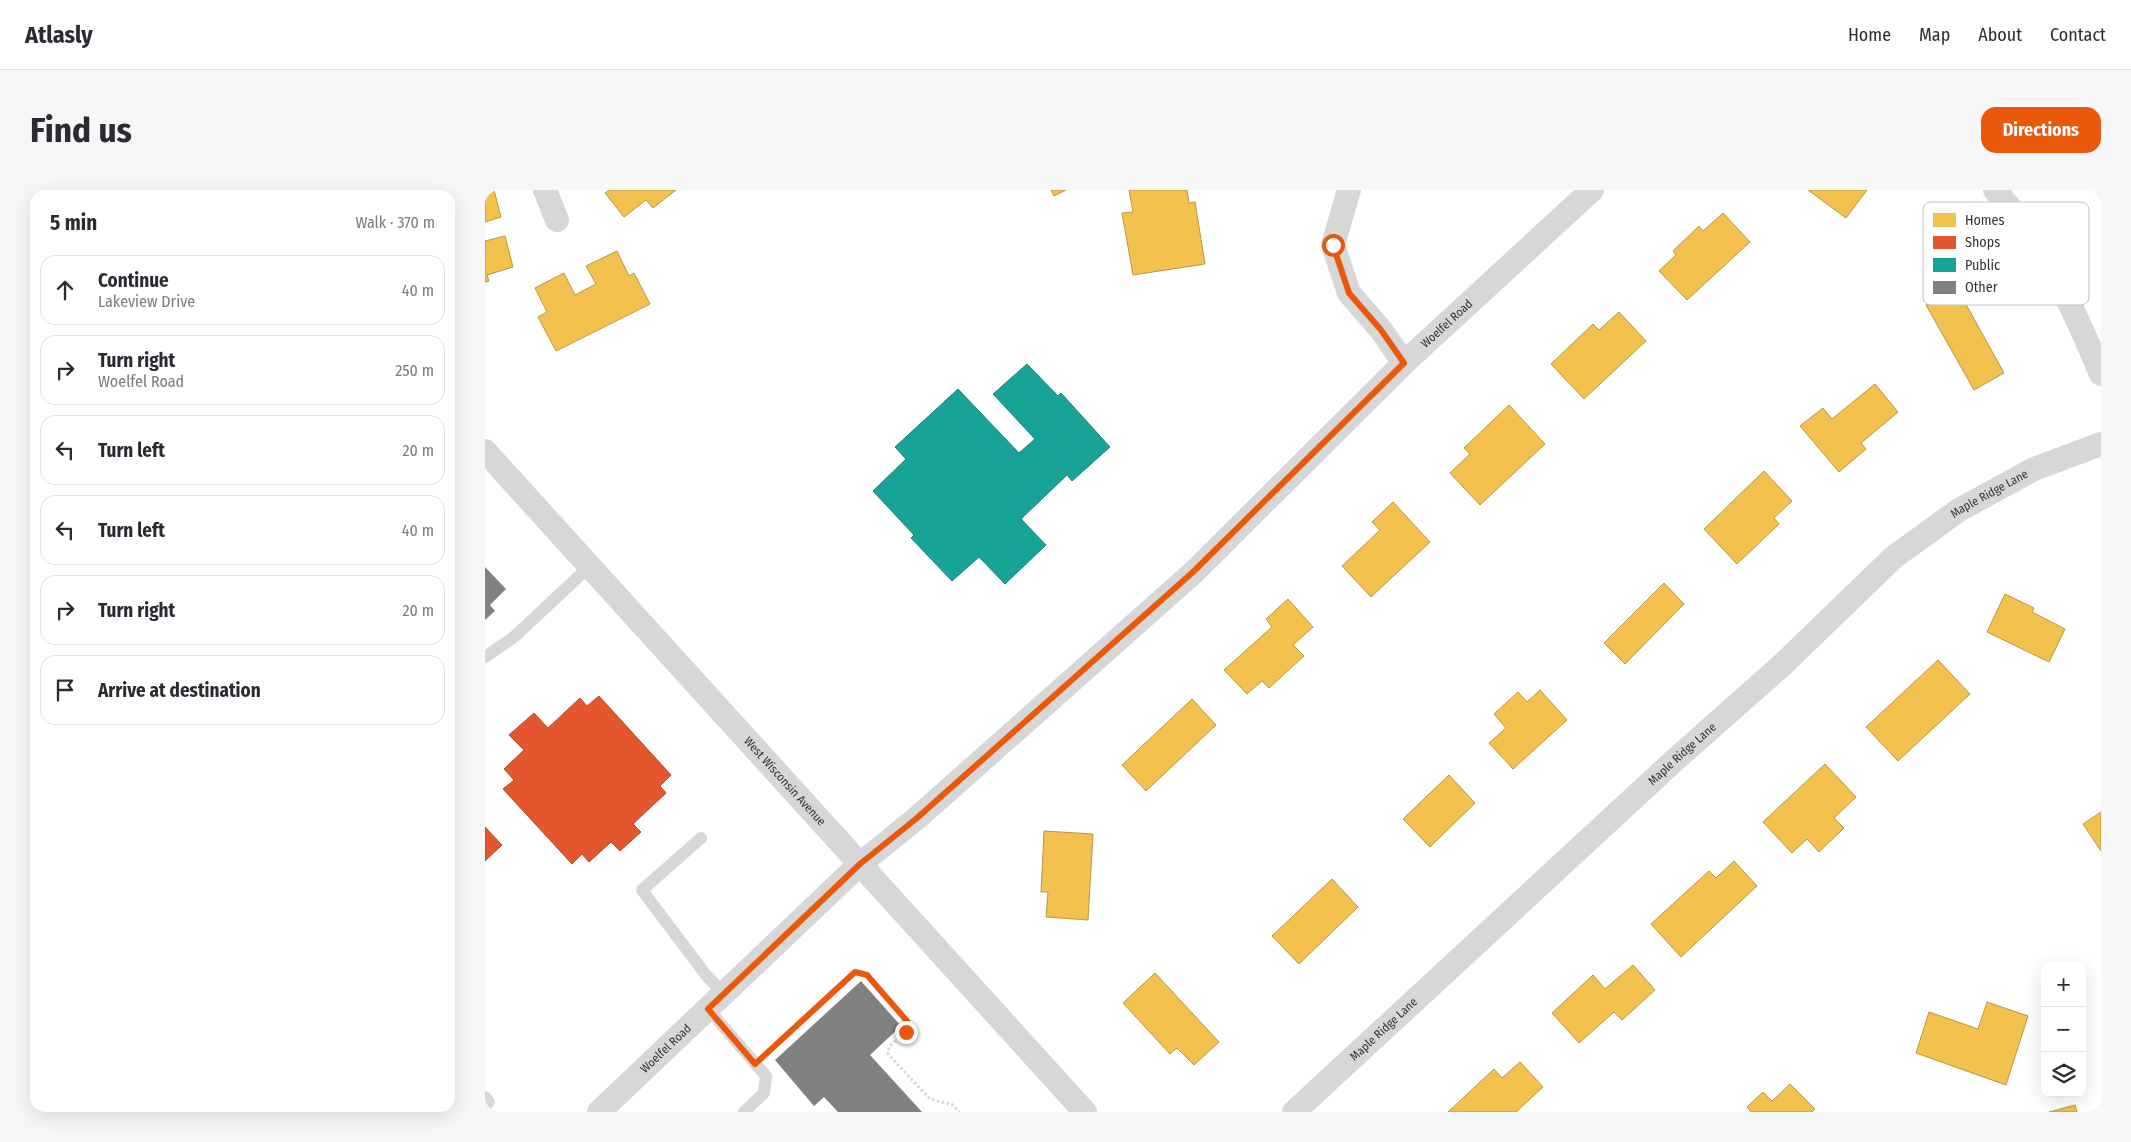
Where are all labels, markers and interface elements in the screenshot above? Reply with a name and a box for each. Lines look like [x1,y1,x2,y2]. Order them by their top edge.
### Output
text: Atlasly [25,21,93,49]
text: Home [1848,24,1891,46]
text: Map [1919,24,1950,46]
text: About [1978,24,2022,46]
text: Contact [2050,24,2106,46]
button: Directions [1981,107,2101,153]
text: Find us [30,109,132,151]
legend [1923,202,2089,305]
text: 5 min [50,210,97,236]
text: Homes [1965,212,2005,229]
text: Walk · 370 m [355,213,435,232]
route start [1322,234,1345,257]
text: Shops [1965,234,2000,251]
text: Public [1965,257,2000,274]
text: Continue [98,269,169,292]
icon: ahead [51,276,79,304]
text: Other [1965,279,1998,296]
text: 40 m [402,281,434,300]
text: Lakeview Drive [98,292,195,311]
street label: Woelfel Road [1418,297,1475,351]
text: Turn right [98,349,175,372]
icon: right [51,356,79,384]
text: 250 m [395,361,434,380]
text: Woelfel Road [98,372,184,391]
icon: left [51,436,79,464]
text: Turn left [98,439,165,462]
text: 20 m [403,441,434,460]
street label: Maple Ridge Lane [1948,467,2030,521]
icon: left [51,516,79,544]
text: Turn left [98,519,165,542]
text: 40 m [402,521,434,540]
icon: right [51,596,79,624]
text: Turn right [98,599,175,622]
text: 20 m [403,601,434,620]
icon: arrive [51,676,79,704]
text: Arrive at destination [98,679,261,702]
street label: Maple Ridge Lane [1645,720,1719,788]
street label: West Wisconsin Avenue [741,734,829,829]
map controls [2041,962,2086,1097]
button: + [2041,962,2086,1007]
street label: Maple Ridge Lane [1347,995,1420,1064]
button: − [2041,1007,2086,1052]
street label: Woelfel Road [637,1021,694,1076]
route end [895,1021,918,1044]
button: layers [2041,1052,2086,1097]

